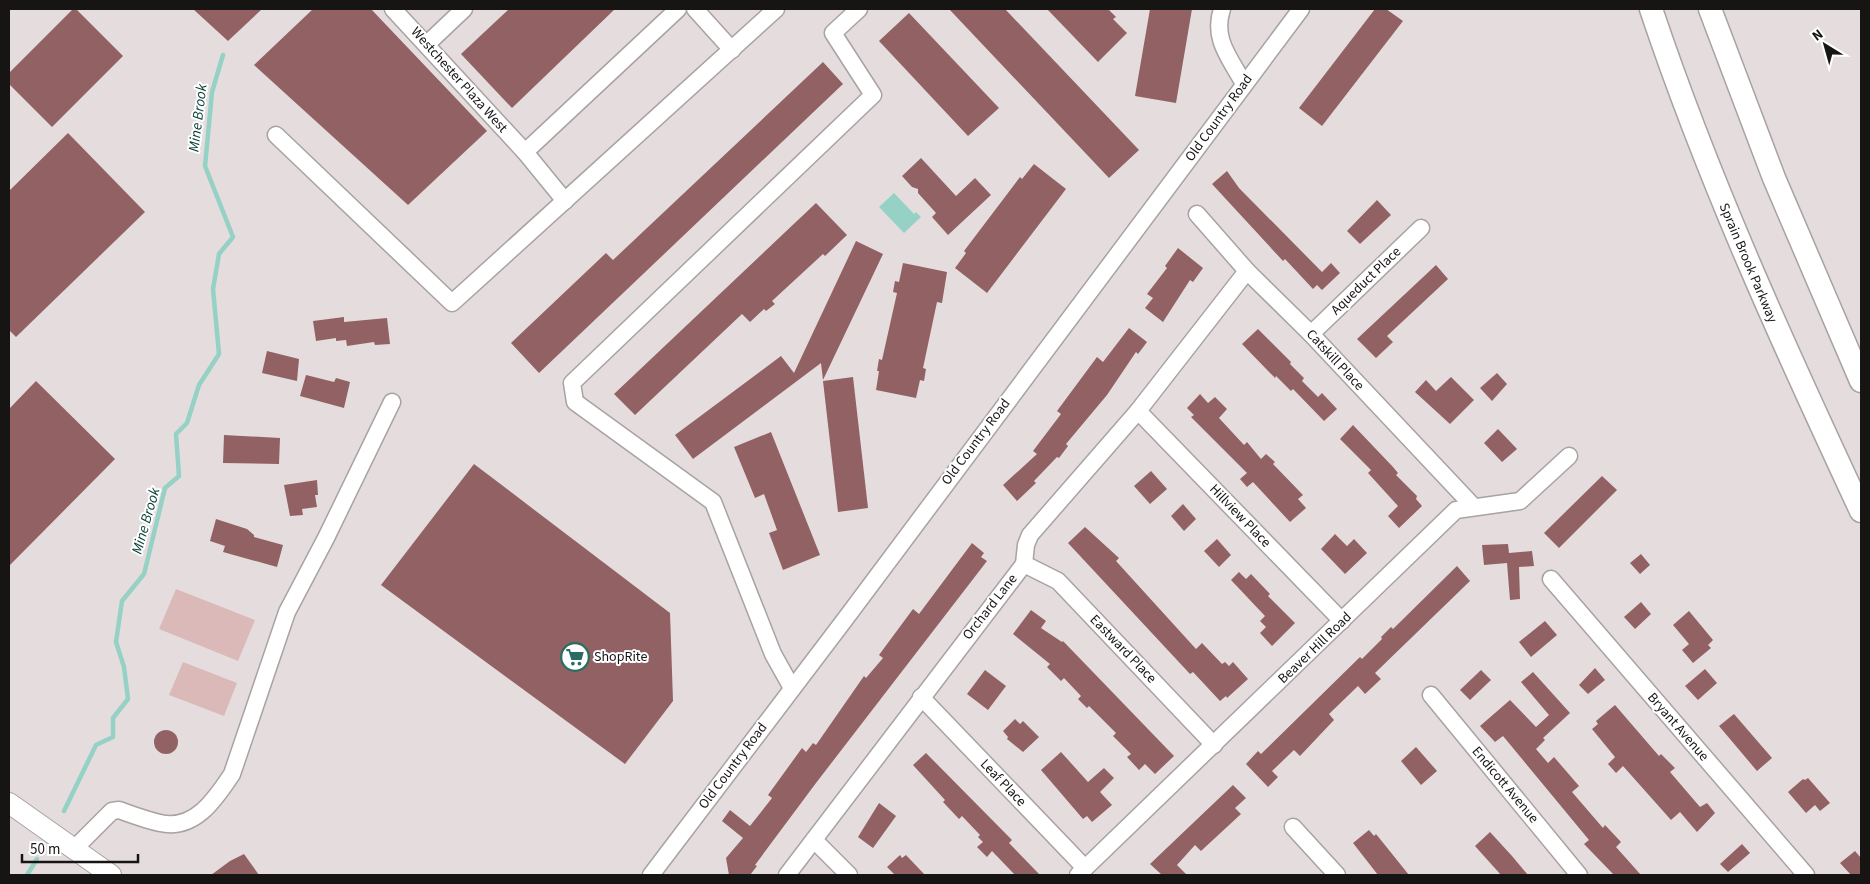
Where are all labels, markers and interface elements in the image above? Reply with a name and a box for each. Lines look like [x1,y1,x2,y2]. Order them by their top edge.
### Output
north arrow [1800,20,1850,70]
street label: Westchester Plaza West [406,23,512,137]
text: N [1808,25,1828,46]
street label: Old Country Road [1180,70,1258,166]
water label: Mine Brook [183,82,213,153]
street label: Sprain Brook Parkway [1714,200,1782,326]
street label: Aqueduct Place [1326,242,1406,320]
street label: Catskill Place [1301,325,1369,395]
street label: Old Country Road [937,395,1015,489]
street label: Hillview Place [1205,480,1275,552]
water label: Mine Brook [126,484,166,557]
street label: Orchard Lane [958,570,1022,644]
street label: Beaver Hill Road [1274,608,1356,688]
street label: Eastward Place [1085,610,1161,688]
supermarket icon: ShopRite [560,642,590,672]
place label: ShopRite [594,647,647,667]
street label: Bryant Avenue [1643,688,1713,766]
street label: Old Country Road [694,719,772,813]
street label: Endicott Avenue [1467,742,1543,828]
street label: Leaf Place [975,755,1031,811]
scale bar [22,832,139,864]
text: 50 m [30,839,60,860]

